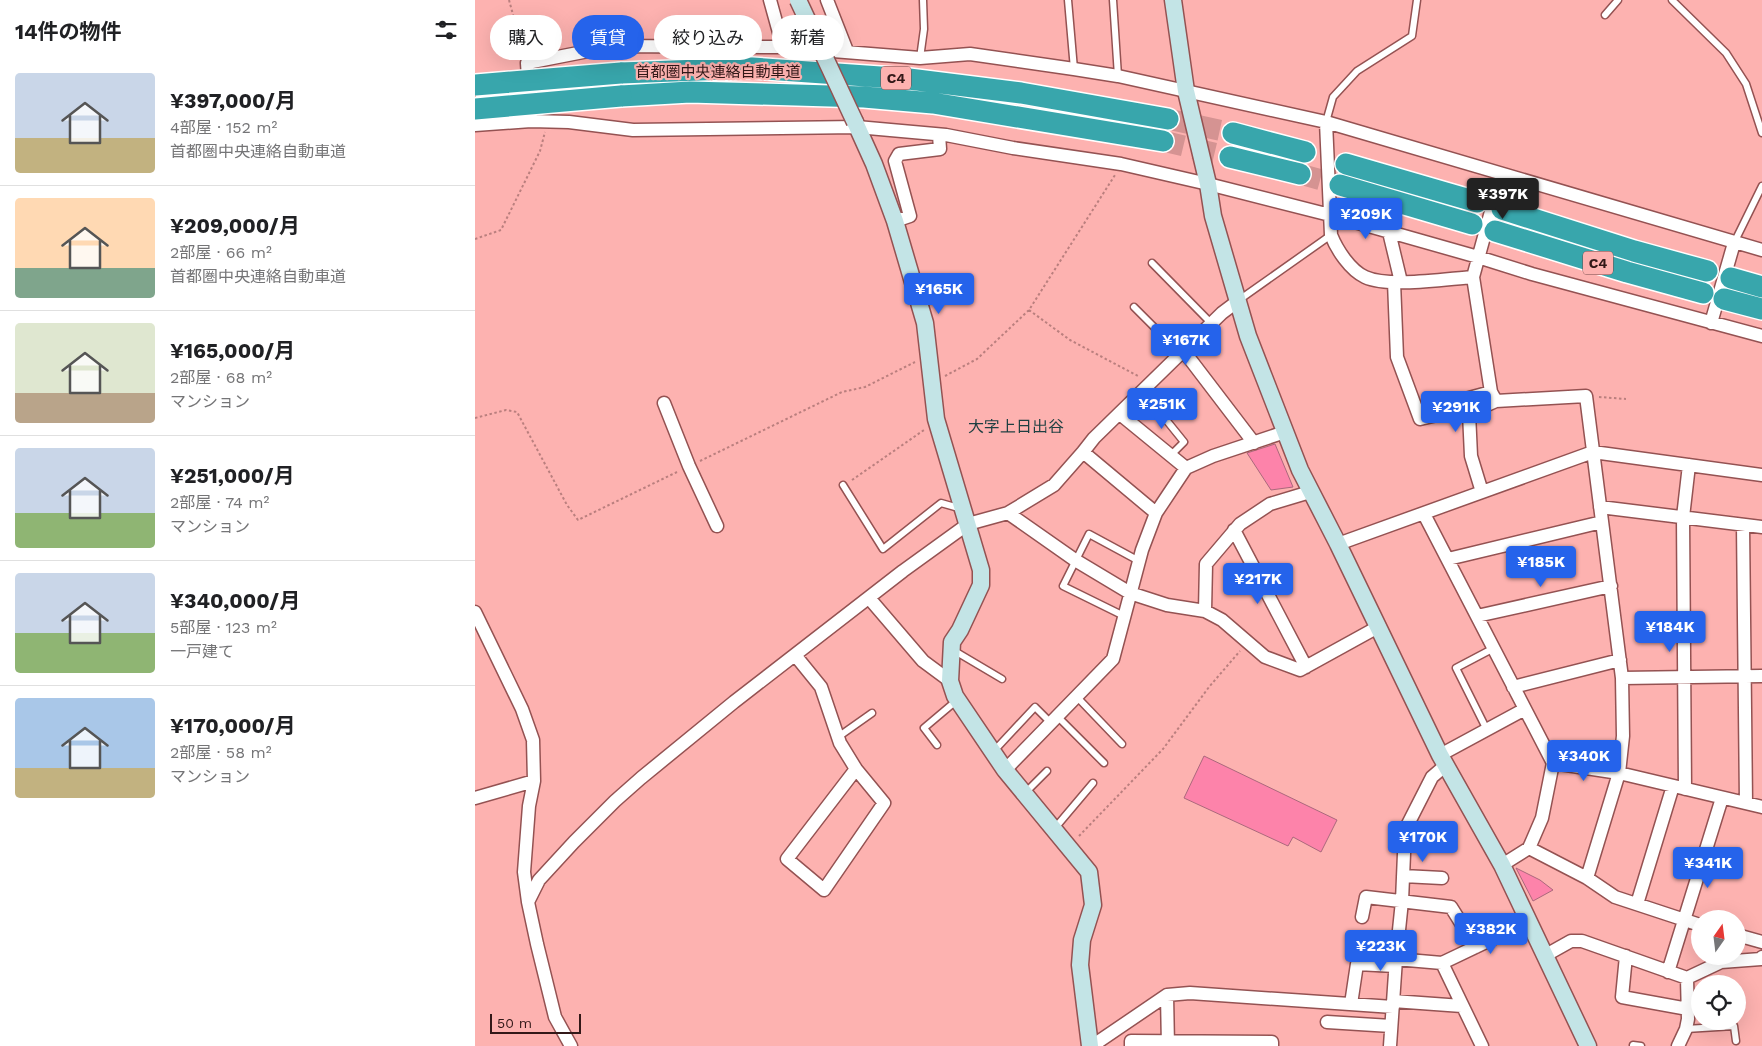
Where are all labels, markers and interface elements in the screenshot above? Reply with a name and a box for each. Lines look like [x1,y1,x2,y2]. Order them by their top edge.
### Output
chip: 購入 [490,15,562,60]
chip: 賃貸 [572,15,644,60]
chip: 絞り込み [654,15,762,60]
chip: 新着 [772,15,844,60]
icon: filters [432,16,460,44]
text: 14件の物件 [15,19,122,44]
street label: 首都圏中央連絡自動車道 [635,63,801,81]
road number: C4 [881,66,911,90]
text: ¥397,000/月 [170,88,296,113]
icon: home [55,93,115,153]
text: 4部屋 · 152 m² [170,118,277,137]
text: 首都圏中央連絡自動車道 [170,142,346,161]
pin: ¥397K [1468,178,1538,220]
text: ¥397K [1478,184,1528,203]
pin: ¥209K [1331,198,1401,240]
text: ¥209K [1340,204,1392,223]
text: ¥209,000/月 [170,213,300,238]
icon: home [55,218,115,278]
text: 2部屋 · 66 m² [170,243,272,262]
road number: C4 [1583,252,1613,274]
text: 首都圏中央連絡自動車道 [170,267,346,286]
pin: ¥165K [904,272,974,315]
text: ¥165K [915,279,963,298]
pin: ¥167K [1151,324,1221,366]
text: ¥167K [1162,330,1210,349]
text: ¥165,000/月 [170,338,295,363]
icon: home [55,343,115,403]
text: 2部屋 · 68 m² [170,368,272,387]
pin: ¥251K [1127,388,1197,430]
pin: ¥291K [1421,390,1491,433]
text: マンション [170,392,250,411]
text: ¥251K [1138,394,1186,413]
text: ¥291K [1432,397,1480,416]
district label: 大字上日出谷 [968,417,1064,436]
text: ¥251,000/月 [170,463,295,488]
icon: home [55,468,115,528]
text: 2部屋 · 74 m² [170,493,269,512]
text: マンション [170,517,250,536]
pin: ¥185K [1506,546,1576,588]
text: ¥185K [1517,552,1565,571]
pin: ¥217K [1223,562,1293,605]
text: ¥217K [1234,569,1282,588]
text: ¥340,000/月 [170,588,300,613]
icon: home [55,593,115,653]
pin: ¥184K [1635,610,1705,653]
text: ¥184K [1645,617,1695,636]
text: 5部屋 · 123 m² [170,618,277,637]
text: 一戸建て [170,642,234,661]
text: ¥170,000/月 [170,713,295,738]
icon: home [55,718,115,778]
pin: ¥340K [1549,740,1619,782]
text: 2部屋 · 58 m² [170,743,272,762]
text: ¥340K [1558,746,1610,765]
text: マンション [170,767,250,786]
pin: ¥170K [1388,820,1458,863]
text: ¥170K [1399,827,1447,846]
pin: ¥341K [1673,846,1743,889]
text: ¥341K [1684,853,1732,872]
north arrow [1691,910,1746,965]
map controls [1691,910,1746,1030]
pin: ¥382K [1456,912,1526,955]
text: ¥382K [1466,919,1516,938]
pin: ¥223K [1346,930,1416,972]
text: ¥223K [1356,936,1406,955]
button: locate [1691,975,1746,1030]
scale bar [490,1011,581,1034]
text: 50 m [497,1015,532,1031]

